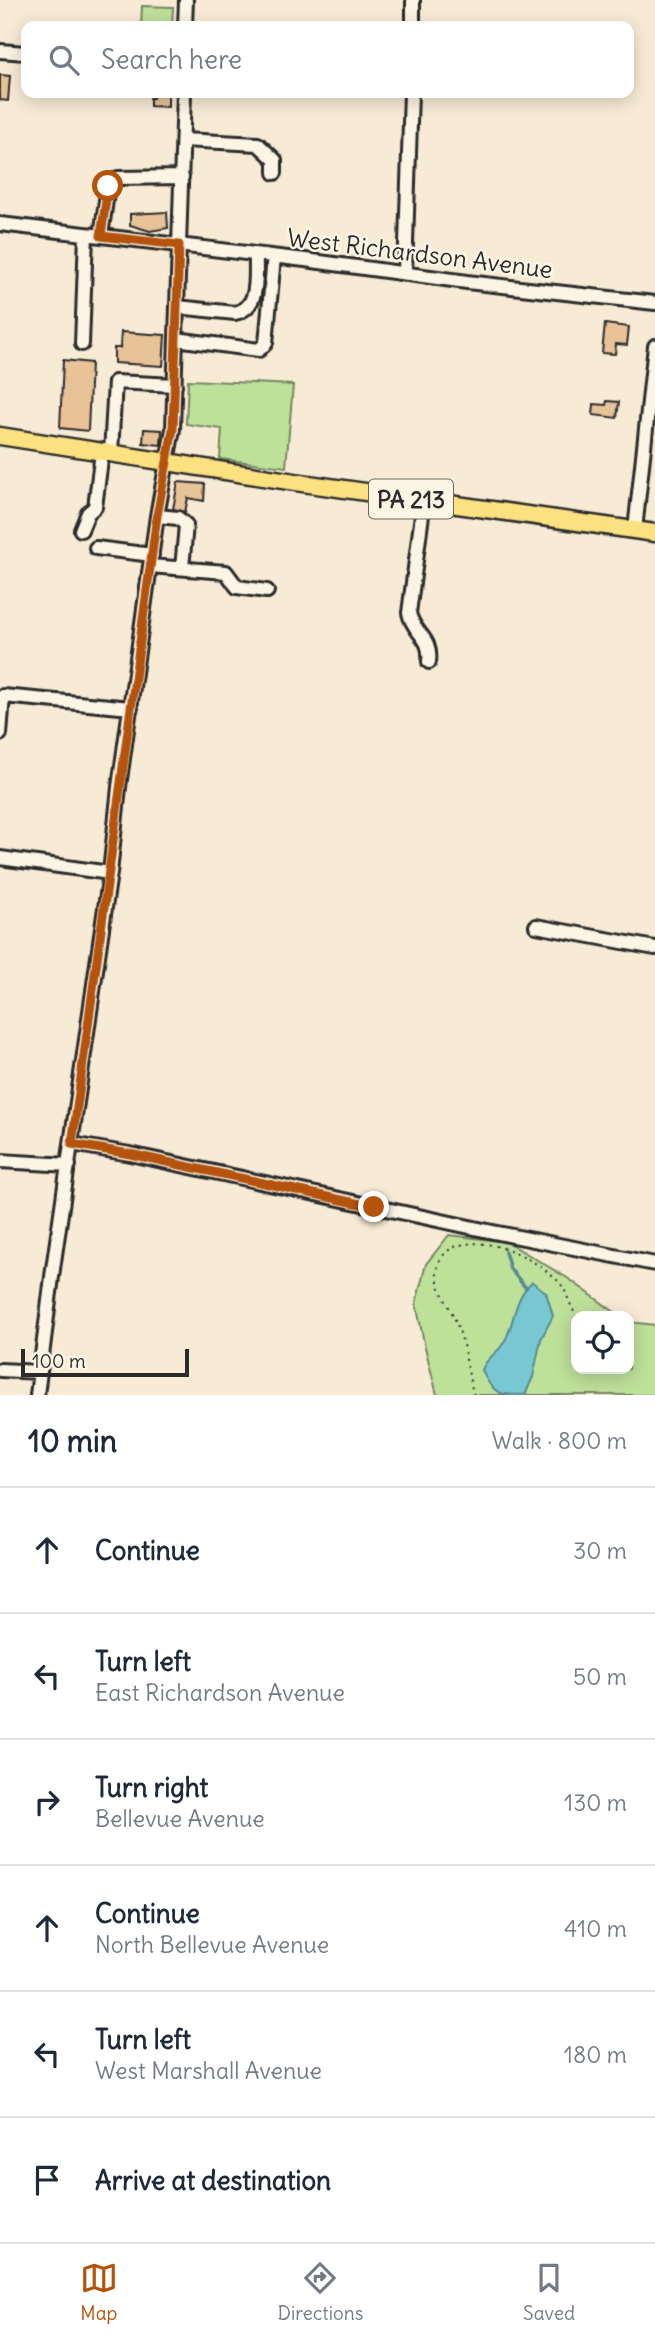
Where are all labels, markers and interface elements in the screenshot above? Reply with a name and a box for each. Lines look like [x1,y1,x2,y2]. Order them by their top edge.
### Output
search box [21,21,634,98]
icon: search [45,41,83,79]
text: Search here [101,43,242,76]
route start [92,170,123,201]
street label: West Richardson Avenue [286,222,554,284]
road number: PA 213 [369,480,453,519]
route end [358,1191,389,1222]
map controls [571,1311,634,1374]
button: locate [571,1311,634,1374]
scale bar [21,1346,189,1378]
text: 100 m [32,1349,86,1373]
text: 10 min [28,1422,117,1460]
text: Walk · 800 m [492,1426,627,1455]
icon: ahead [28,1531,66,1569]
text: Continue [95,1534,200,1567]
text: 30 m [573,1536,627,1565]
text: Turn left [95,1645,191,1678]
icon: left [28,1657,66,1695]
text: 50 m [573,1662,627,1691]
text: East Richardson Avenue [95,1678,345,1707]
text: Turn right [95,1771,208,1804]
icon: right [28,1783,66,1821]
text: 130 m [564,1788,627,1817]
text: Bellevue Avenue [95,1804,265,1833]
text: Continue [95,1897,200,1930]
icon: ahead [28,1909,66,1947]
text: 410 m [564,1914,627,1943]
text: North Bellevue Avenue [95,1930,329,1959]
text: Turn left [95,2023,191,2056]
icon: left [28,2035,66,2073]
text: 180 m [564,2040,627,2069]
text: West Marshall Avenue [95,2056,322,2085]
icon: arrive [28,2161,66,2199]
text: Arrive at destination [95,2164,331,2197]
tab: Map [80,2259,118,2325]
tab: Directions [278,2259,363,2325]
tab: Saved [523,2259,575,2325]

